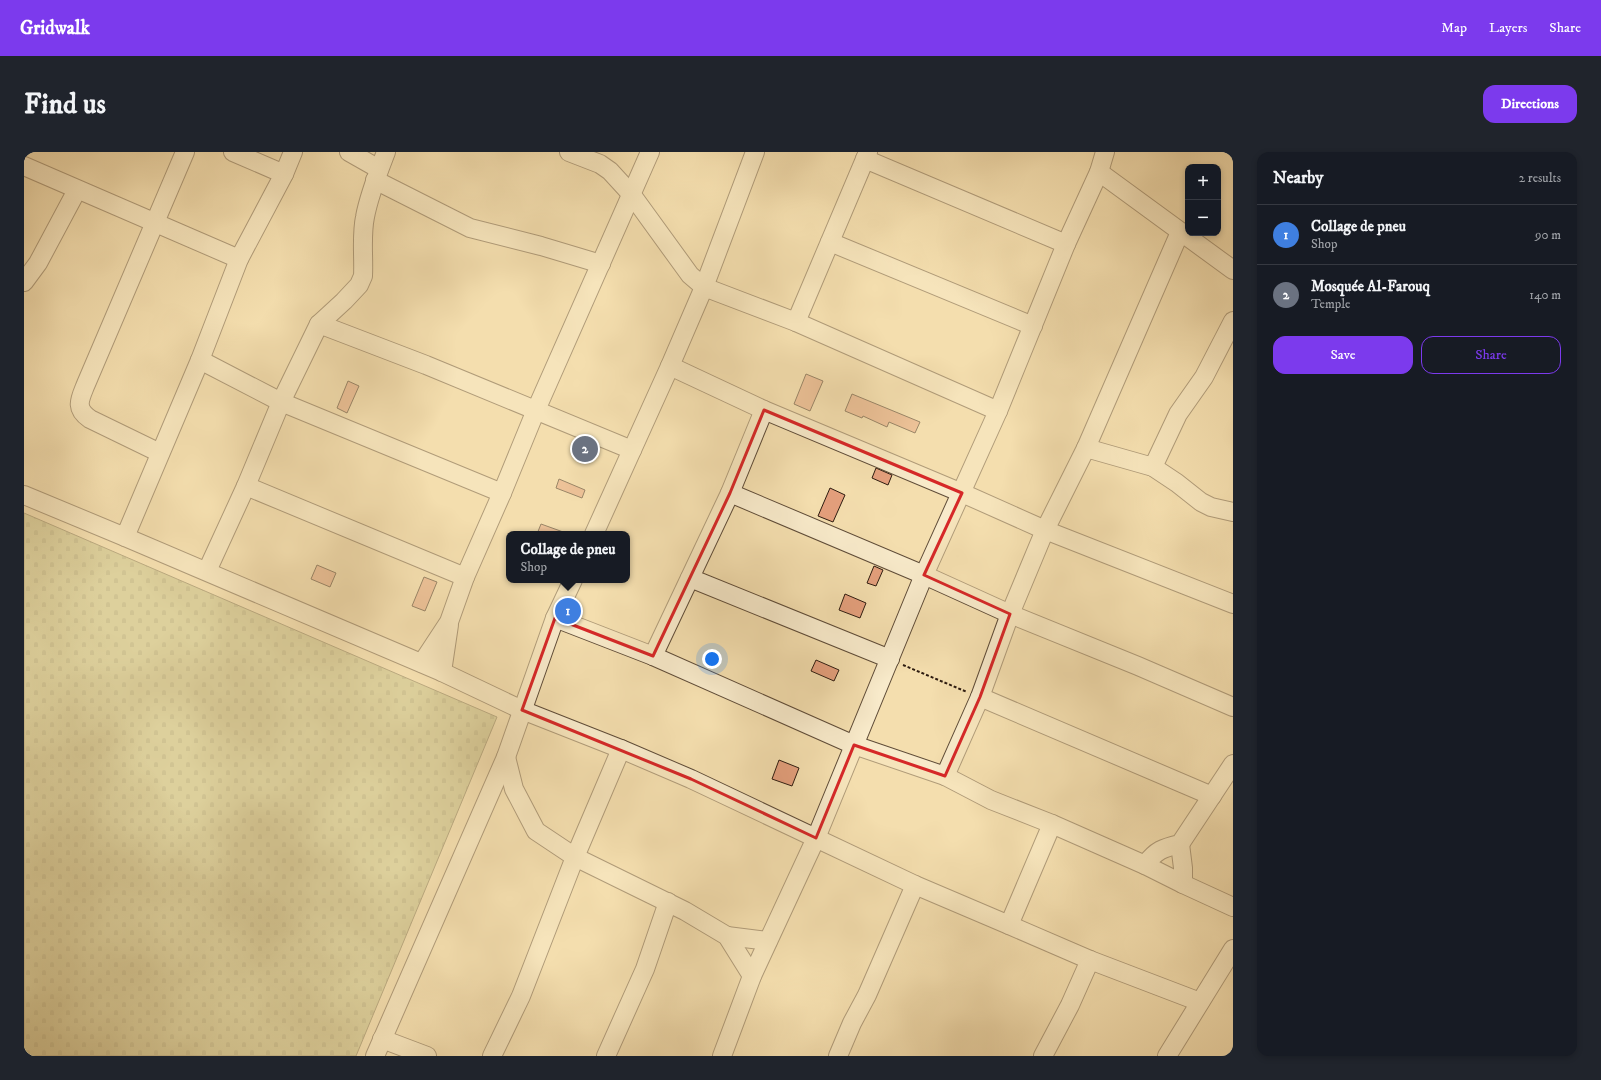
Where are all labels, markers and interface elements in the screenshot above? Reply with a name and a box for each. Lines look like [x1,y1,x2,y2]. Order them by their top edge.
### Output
text: Gridwalk [20,17,90,40]
text: Map [1441,19,1467,37]
text: Layers [1489,19,1527,37]
text: Share [1549,19,1581,37]
button: Directions [1483,85,1577,123]
text: Find us [24,87,106,122]
map controls [1185,164,1221,236]
button: + [1185,164,1221,200]
text: Nearby [1273,167,1323,189]
text: 2 results [1519,170,1561,186]
button: − [1185,200,1221,236]
text: Collage de pneu [1311,217,1406,236]
text: 1 [1284,227,1288,243]
text: 90 m [1535,227,1561,243]
text: Shop [1311,236,1337,252]
text: Mosquée Al-Farouq [1311,277,1430,296]
text: 2 [1283,287,1289,303]
text: 140 m [1529,287,1561,303]
text: Temple [1311,296,1350,312]
button: Save [1273,336,1413,374]
button: Share [1421,336,1561,374]
pin: 2 [572,434,598,464]
popup [506,531,630,583]
text: Collage de pneu [521,540,615,559]
text: Shop [521,559,547,575]
pin: 1 [555,596,581,626]
your location [702,649,722,669]

